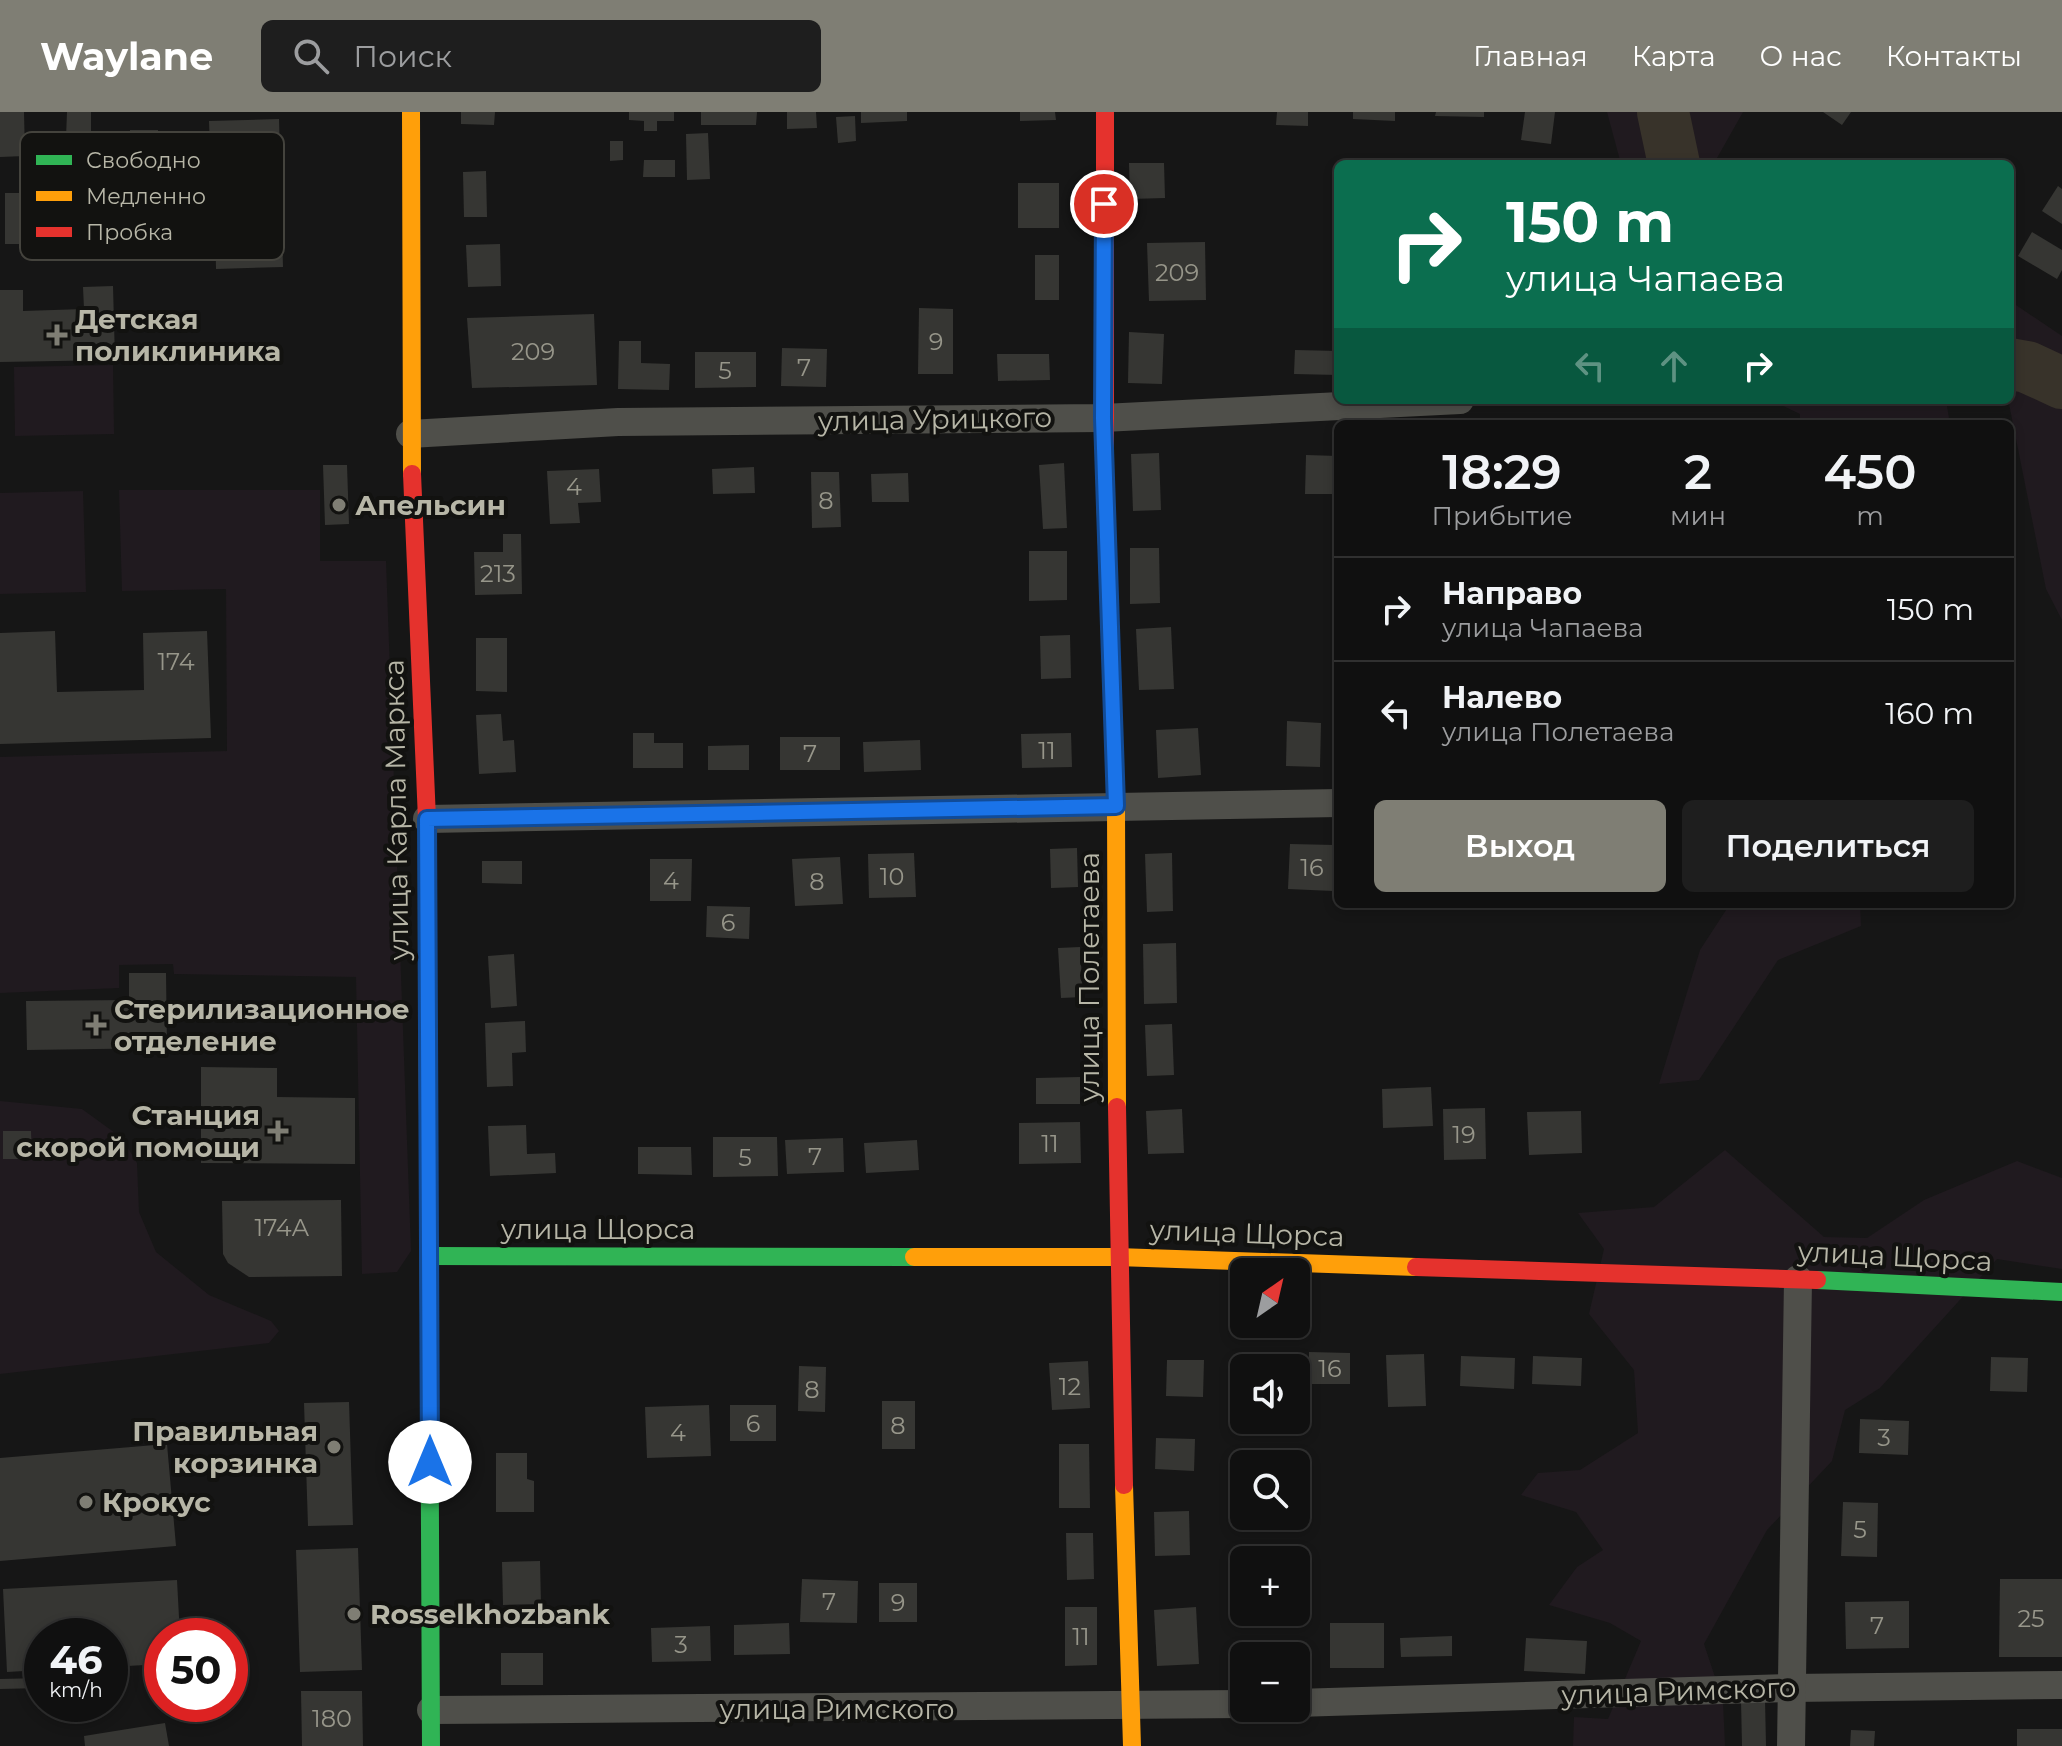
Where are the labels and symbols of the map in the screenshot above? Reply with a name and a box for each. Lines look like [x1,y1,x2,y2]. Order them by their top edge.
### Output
legend [20,132,284,260]
text: Свободно [86,147,201,174]
pin [1070,170,1138,238]
text: Медленно [86,183,206,210]
text: Пробка [86,219,173,246]
house number: 209 [1155,258,1199,287]
place label: Детская поликлиника [75,302,281,368]
marker: Детская поликлиника [46,324,68,346]
house number: 9 [929,327,943,356]
house number: 209 [511,337,555,366]
house number: 7 [797,353,811,382]
house number: 5 [718,356,732,385]
street label: улица Урицкого [816,400,1053,438]
house number: 4 [566,472,582,501]
house number: 8 [818,486,834,515]
place label: Апельсин [355,488,506,522]
marker: Апельсин [330,496,348,514]
house number: 213 [480,559,516,588]
house number: 174 [157,647,195,676]
street label: улица Карла Маркса [376,659,416,962]
house number: 11 [1038,736,1056,765]
house number: 7 [803,739,817,768]
street label: улица Полетаева [1072,852,1106,1103]
house number: 16 [1300,853,1324,882]
house number: 10 [880,862,904,891]
house number: 4 [663,866,679,895]
house number: 8 [809,867,825,896]
house number: 6 [721,908,735,937]
place label: Стерилизационное отделение [114,992,410,1058]
marker: Стерилизационное отделение [85,1014,107,1036]
place label: Станция скорой помощи [16,1098,260,1164]
marker: Станция скорой помощи [267,1120,289,1142]
house number: 19 [1452,1120,1476,1149]
house number: 11 [1041,1129,1059,1158]
house number: 7 [808,1142,822,1171]
house number: 5 [738,1143,752,1172]
street label: улица Щорса [500,1212,695,1246]
house number: 174А [255,1213,310,1242]
street label: улица Щорса [1148,1213,1345,1253]
street label: улица Щорса [1796,1234,1993,1278]
north arrow [1230,1258,1310,1338]
house number: 16 [1318,1354,1342,1383]
house number: 12 [1059,1372,1081,1401]
house number: 8 [804,1375,820,1404]
house number: 6 [746,1409,760,1438]
house number: 8 [890,1411,906,1440]
place label: Правильная корзинка [132,1414,318,1480]
house number: 4 [670,1418,686,1447]
position arrow [388,1420,472,1504]
house number: 3 [1877,1423,1891,1452]
marker: Правильная корзинка [325,1438,343,1456]
place label: Крокус [102,1485,211,1519]
marker: Крокус [77,1493,95,1511]
house number: 5 [1853,1515,1867,1544]
house number: 7 [822,1587,836,1616]
house number: 9 [891,1588,905,1617]
place label: Rosselkhozbank [370,1597,611,1631]
house number: 25 [2017,1604,2045,1633]
marker: Rosselkhozbank [345,1605,363,1623]
house number: 7 [1870,1611,1884,1640]
speed limit sign: 50 [144,1618,248,1722]
house number: 11 [1072,1622,1090,1651]
house number: 3 [674,1630,688,1659]
street label: улица Римского [1560,1670,1797,1712]
street label: улица Римского [718,1692,955,1726]
house number: 180 [312,1704,352,1733]

